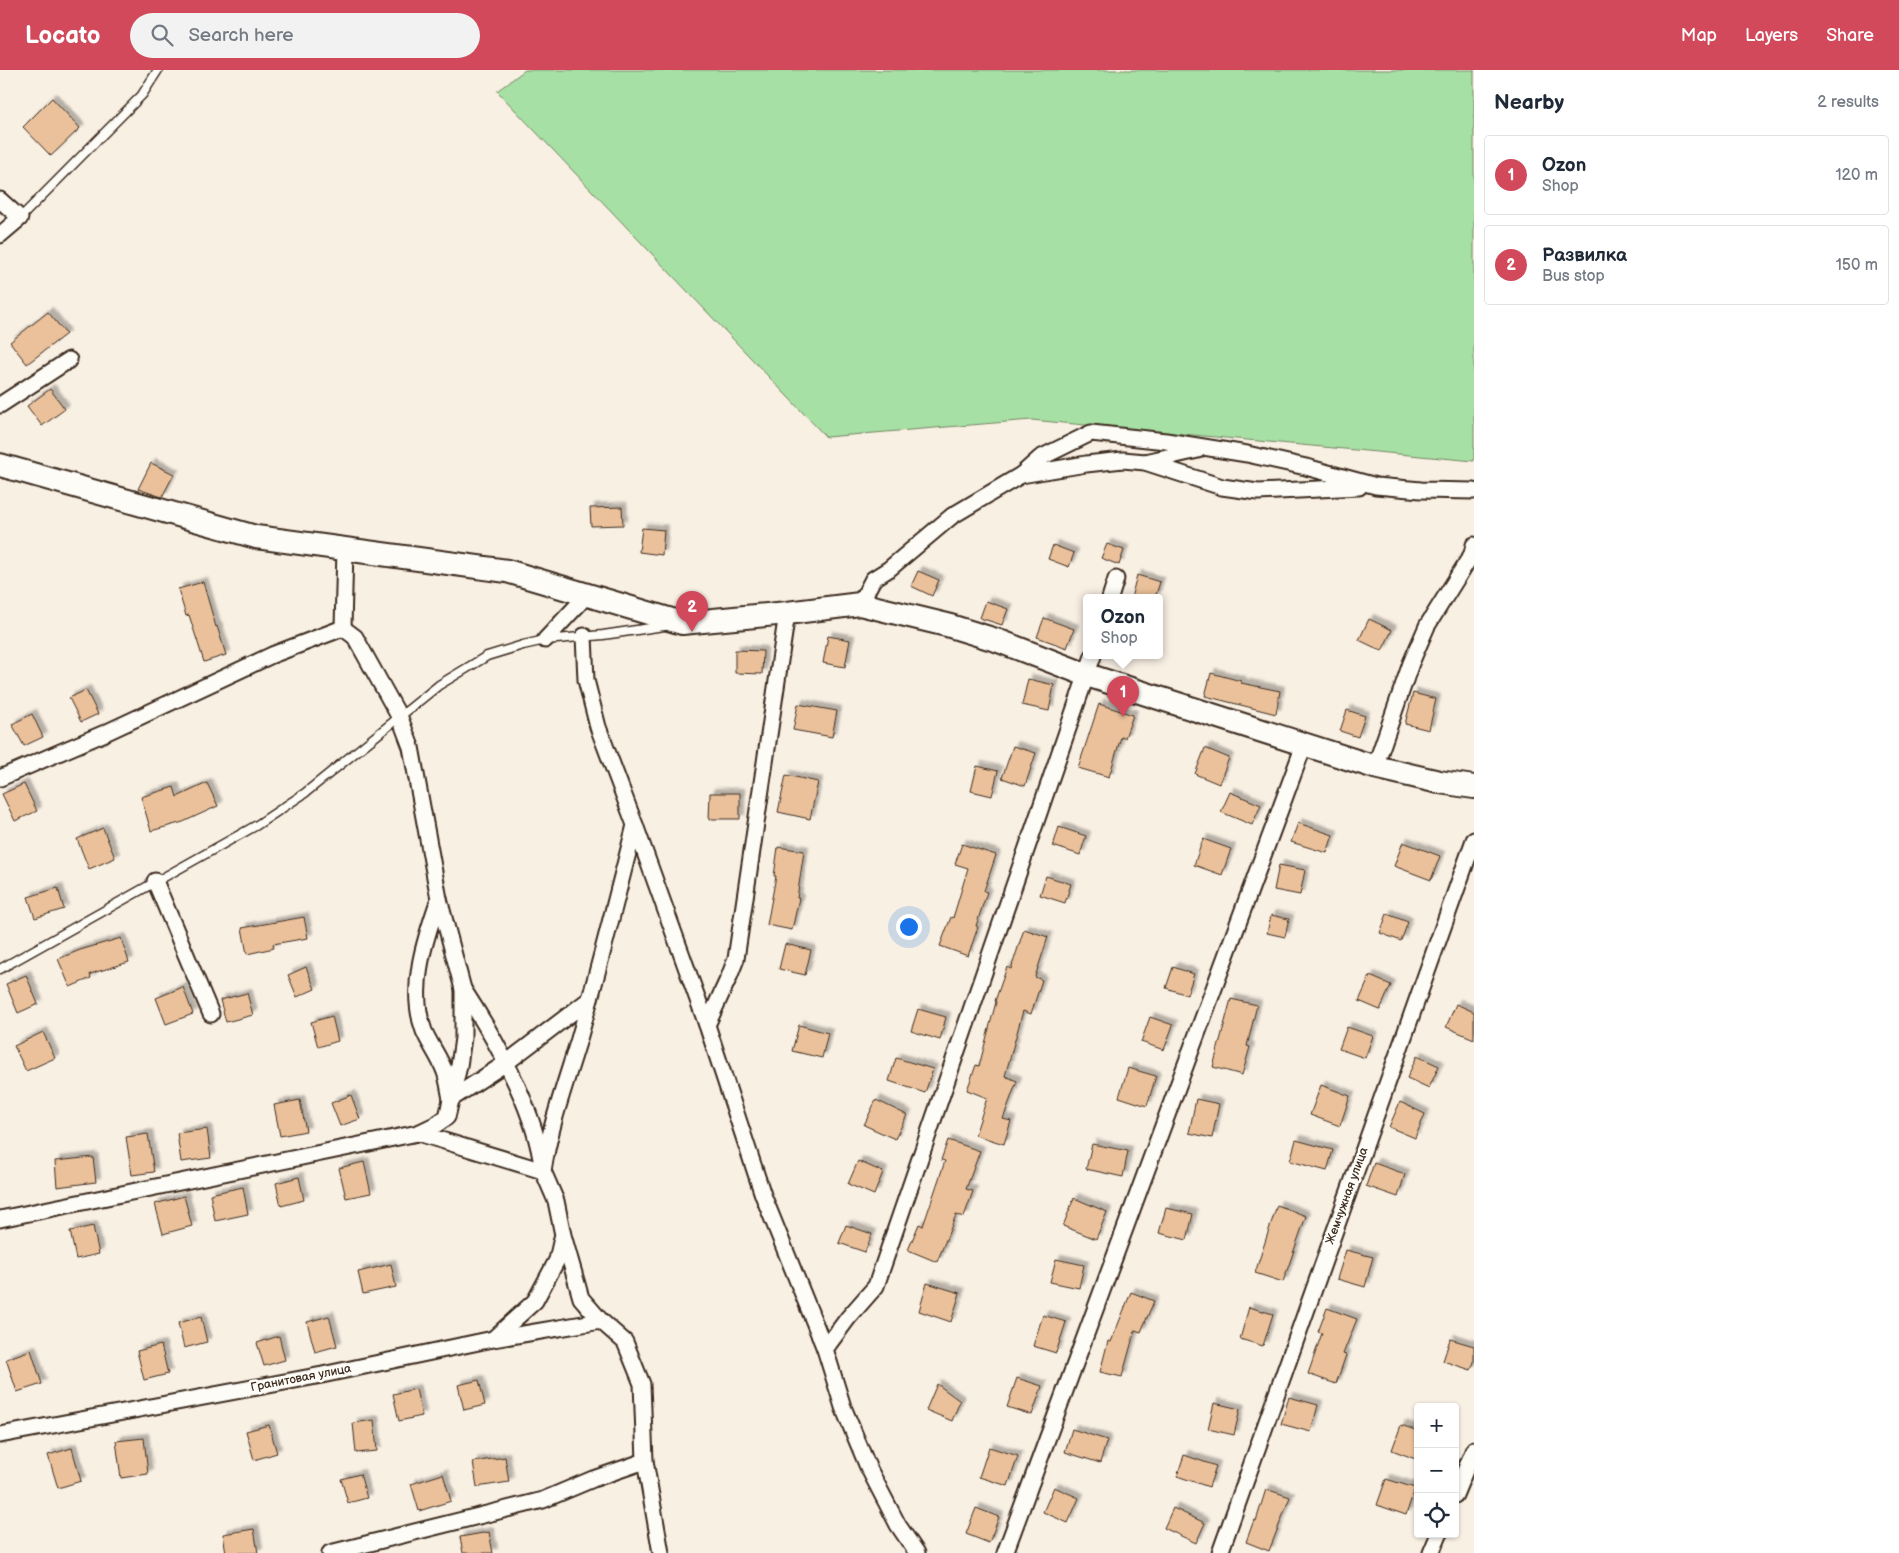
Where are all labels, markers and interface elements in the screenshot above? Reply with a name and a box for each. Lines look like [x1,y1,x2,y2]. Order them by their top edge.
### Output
search box [130,13,480,58]
text: Locato [25,21,100,50]
icon: search [148,21,176,49]
text: Search here [188,24,294,47]
text: Map [1681,25,1717,46]
text: Layers [1745,25,1798,46]
text: Share [1826,25,1874,46]
text: Nearby [1494,90,1564,115]
text: 2 results [1817,93,1879,112]
text: Ozon [1542,154,1586,177]
text: 1 [1508,166,1514,185]
text: 120 m [1835,166,1878,185]
text: Shop [1542,177,1579,196]
text: Развилка [1542,244,1627,267]
text: 2 [1506,256,1516,275]
text: 150 m [1836,256,1878,275]
text: Bus stop [1542,267,1605,286]
pin: 2 [676,591,708,632]
popup [1083,594,1163,659]
text: Ozon [1101,606,1145,629]
text: Shop [1101,629,1138,648]
pin: 1 [1107,676,1139,717]
your location [896,914,922,940]
street label: Жемчужная улица [1322,1145,1372,1247]
street label: Гранитовая улица [249,1361,353,1395]
map controls [1414,1403,1459,1538]
button: + [1414,1403,1459,1448]
button: − [1414,1448,1459,1493]
button: locate [1414,1493,1459,1538]

